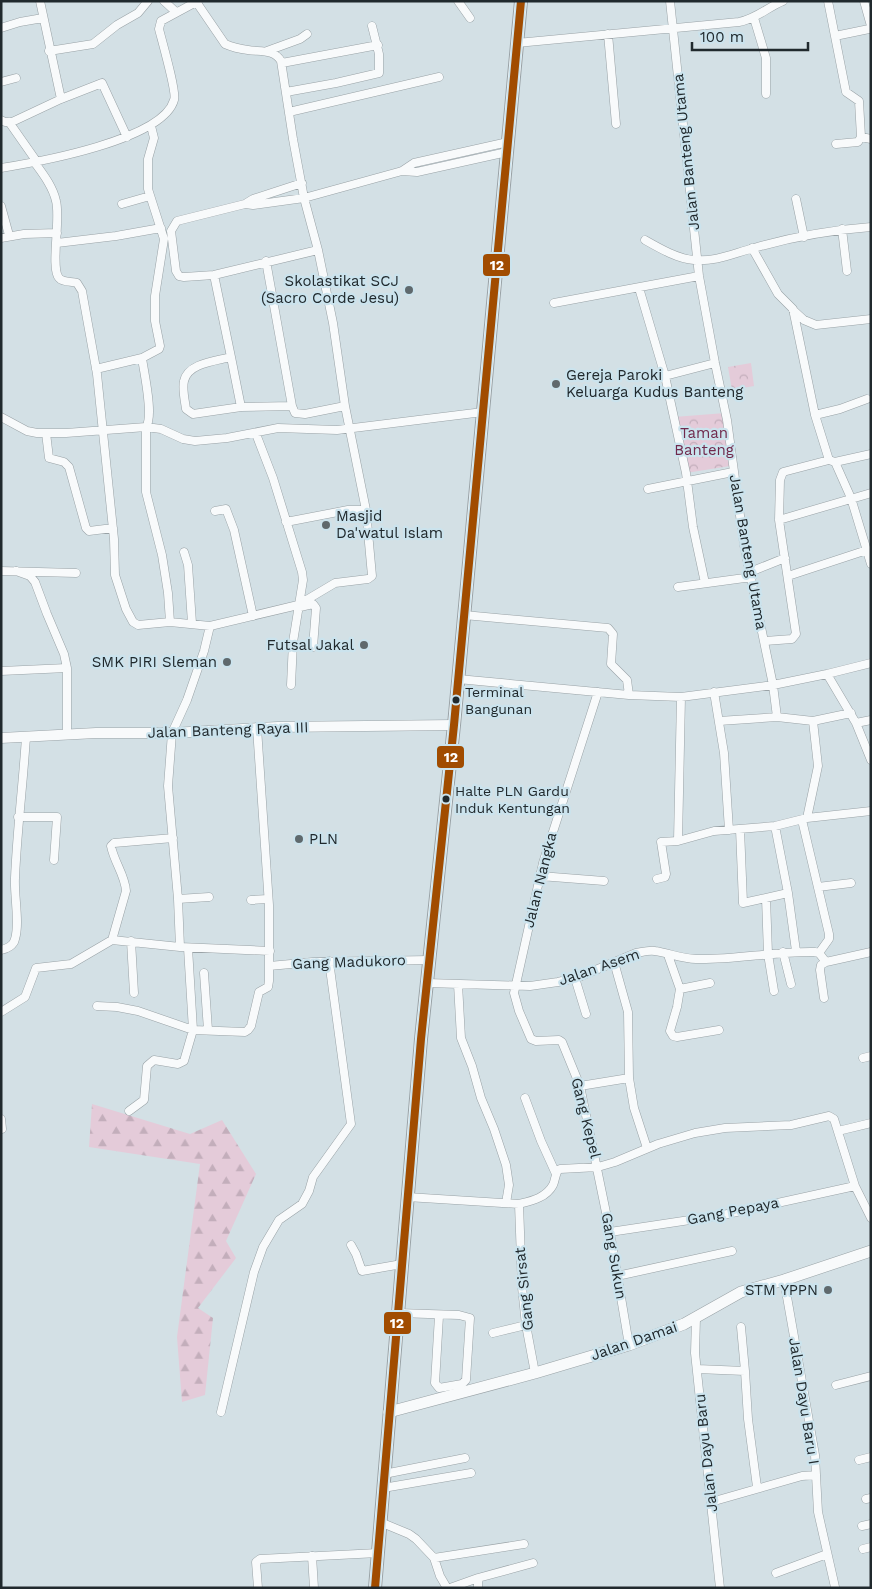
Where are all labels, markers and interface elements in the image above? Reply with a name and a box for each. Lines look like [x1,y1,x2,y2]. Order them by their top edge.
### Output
scale bar [692,20,808,52]
text: 100 m [700,28,744,46]
street label: Jalan Banteng Utama [669,72,703,231]
line badge: 12 [482,253,511,277]
text: 12 [490,257,504,273]
place label: Skolastikat SCJ (Sacro Corde Jesu) [261,272,399,307]
marker: Skolastikat SCJ (Sacro Corde Jesu) [403,284,415,296]
place label: Gereja Paroki Keluarga Kudus Banteng [566,366,743,401]
marker: Gereja Paroki Keluarga Kudus Banteng [550,378,562,390]
park label: Taman Banteng [674,424,734,459]
street label: Jalan Banteng Utama [725,473,771,631]
place label: Masjid Da'watul Islam [336,507,443,542]
marker: Masjid Da'watul Islam [320,519,332,531]
place label: Futsal Jakal [267,636,354,654]
marker: Futsal Jakal [358,639,370,651]
place label: SMK PIRI Sleman [92,653,217,671]
marker: SMK PIRI Sleman [221,656,233,668]
place label: Terminal Bangunan [465,684,532,717]
marker: Terminal Bangunan [451,695,461,705]
street label: Jalan Banteng Raya III [147,718,309,742]
line badge: 12 [436,745,465,769]
text: 12 [444,749,458,765]
place label: Halte PLN Gardu Induk Kentungan [455,783,570,816]
marker: Halte PLN Gardu Induk Kentungan [441,794,451,804]
place label: PLN [309,830,338,848]
street label: Jalan Nangka [519,830,561,930]
marker: PLN [293,833,305,845]
street label: Jalan Asem [556,945,642,989]
street label: Gang Madukoro [292,951,406,973]
street label: Gang Kepel [567,1076,605,1160]
street label: Gang Pepaya [686,1193,781,1229]
street label: Gang Sukun [598,1211,630,1301]
street label: Gang Sirsat [511,1246,537,1331]
place label: STM YPPN [745,1281,818,1299]
marker: STM YPPN [822,1284,834,1296]
line badge: 12 [383,1311,412,1335]
text: 12 [390,1315,404,1331]
street label: Jalan Damai [588,1318,680,1364]
street label: Jalan Dayu Baru I [785,1336,823,1466]
street label: Jalan Dayu Baru [691,1393,721,1513]

